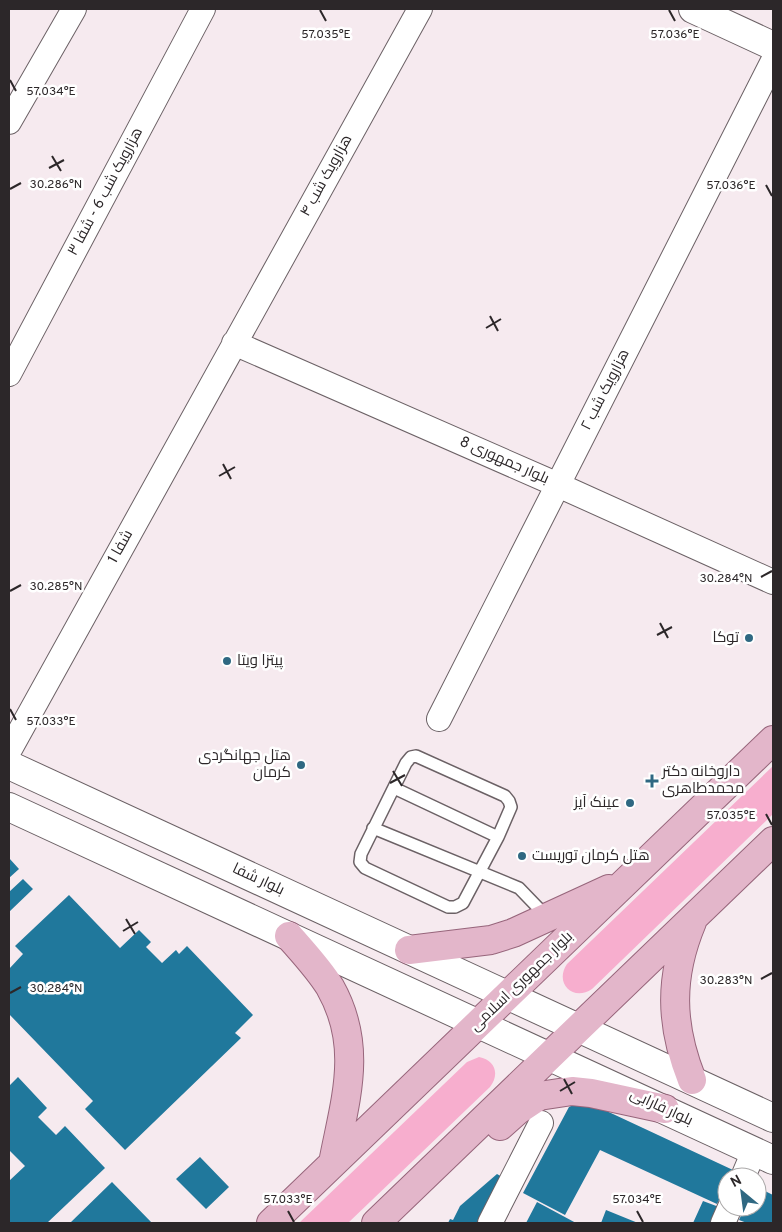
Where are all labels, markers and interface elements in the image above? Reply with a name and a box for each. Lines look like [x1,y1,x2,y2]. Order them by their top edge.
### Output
text: 57.035°E [301,27,351,43]
text: 57.036°E [650,27,700,43]
text: 57.034°E [26,84,76,100]
street label: هزارویک شب 6 - شفا ۳ [64,125,148,259]
street label: هزارویک شب ۴ [297,132,357,220]
text: 30.286°N [30,177,82,193]
text: 57.036°E [706,178,756,194]
street label: هزارویک شب ۲ [577,346,635,434]
street label: بلوار جمهوری 8 [456,433,552,489]
street label: شفا 1 [104,527,138,567]
text: 30.284°N [699,571,753,587]
text: 30.285°N [29,579,83,595]
place label: توکا [713,629,739,648]
marker: توکا [743,632,755,644]
place label: پیتزا ویتا [237,652,283,671]
marker: پیتزا ویتا [221,655,233,667]
text: 57.033°E [26,714,76,730]
place label: هتل جهانگردی کرمان [198,747,291,783]
marker: هتل جهانگردی کرمان [295,759,307,771]
place label: داروخانه دکتر محمدطاهری [661,763,744,799]
marker: داروخانه دکتر محمدطاهری [646,775,658,787]
place label: عینک آیز [573,794,620,813]
marker: عینک آیز [624,797,636,809]
text: 57.035°E [706,808,756,824]
place label: هتل کرمان توریست [532,847,650,866]
marker: هتل کرمان توریست [516,850,528,862]
street label: بلوار شفا [229,860,287,900]
street label: بلوار جمهوری اسلامی [466,928,578,1036]
text: 30.283°N [700,973,752,989]
text: 30.284°N [29,981,83,997]
street label: بلوار فارابی [626,1085,696,1131]
north arrow [717,1167,767,1217]
text: N [728,1172,745,1192]
text: 57.033°E [263,1192,313,1208]
text: 57.034°E [612,1192,662,1208]

